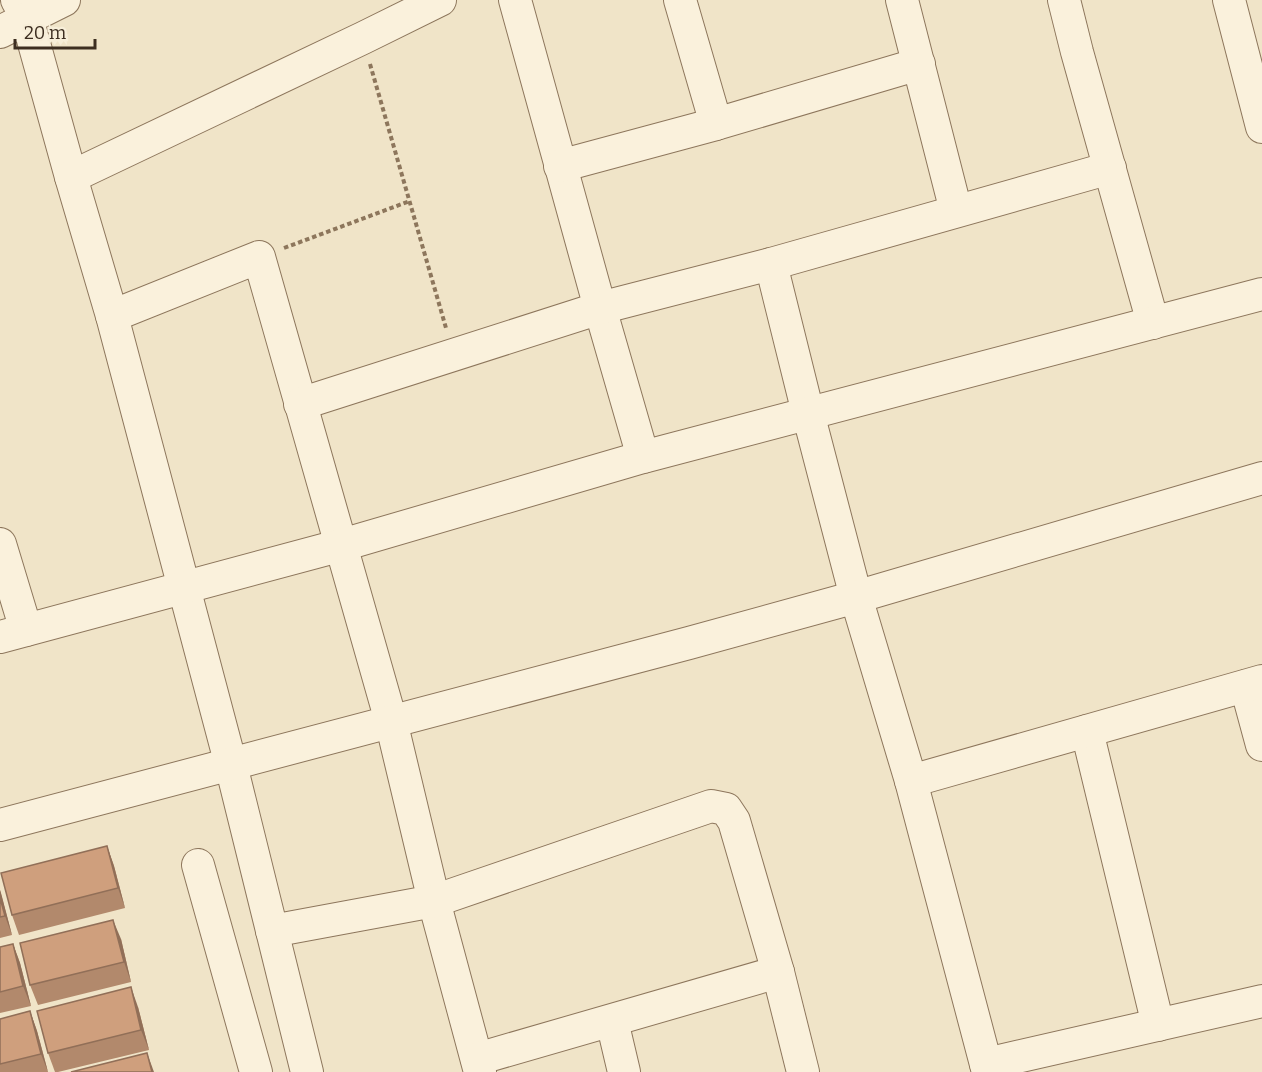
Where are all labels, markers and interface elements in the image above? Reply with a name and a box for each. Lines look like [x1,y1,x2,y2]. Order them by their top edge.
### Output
scale bar [15,12,94,50]
text: 20 m [24,22,66,44]

